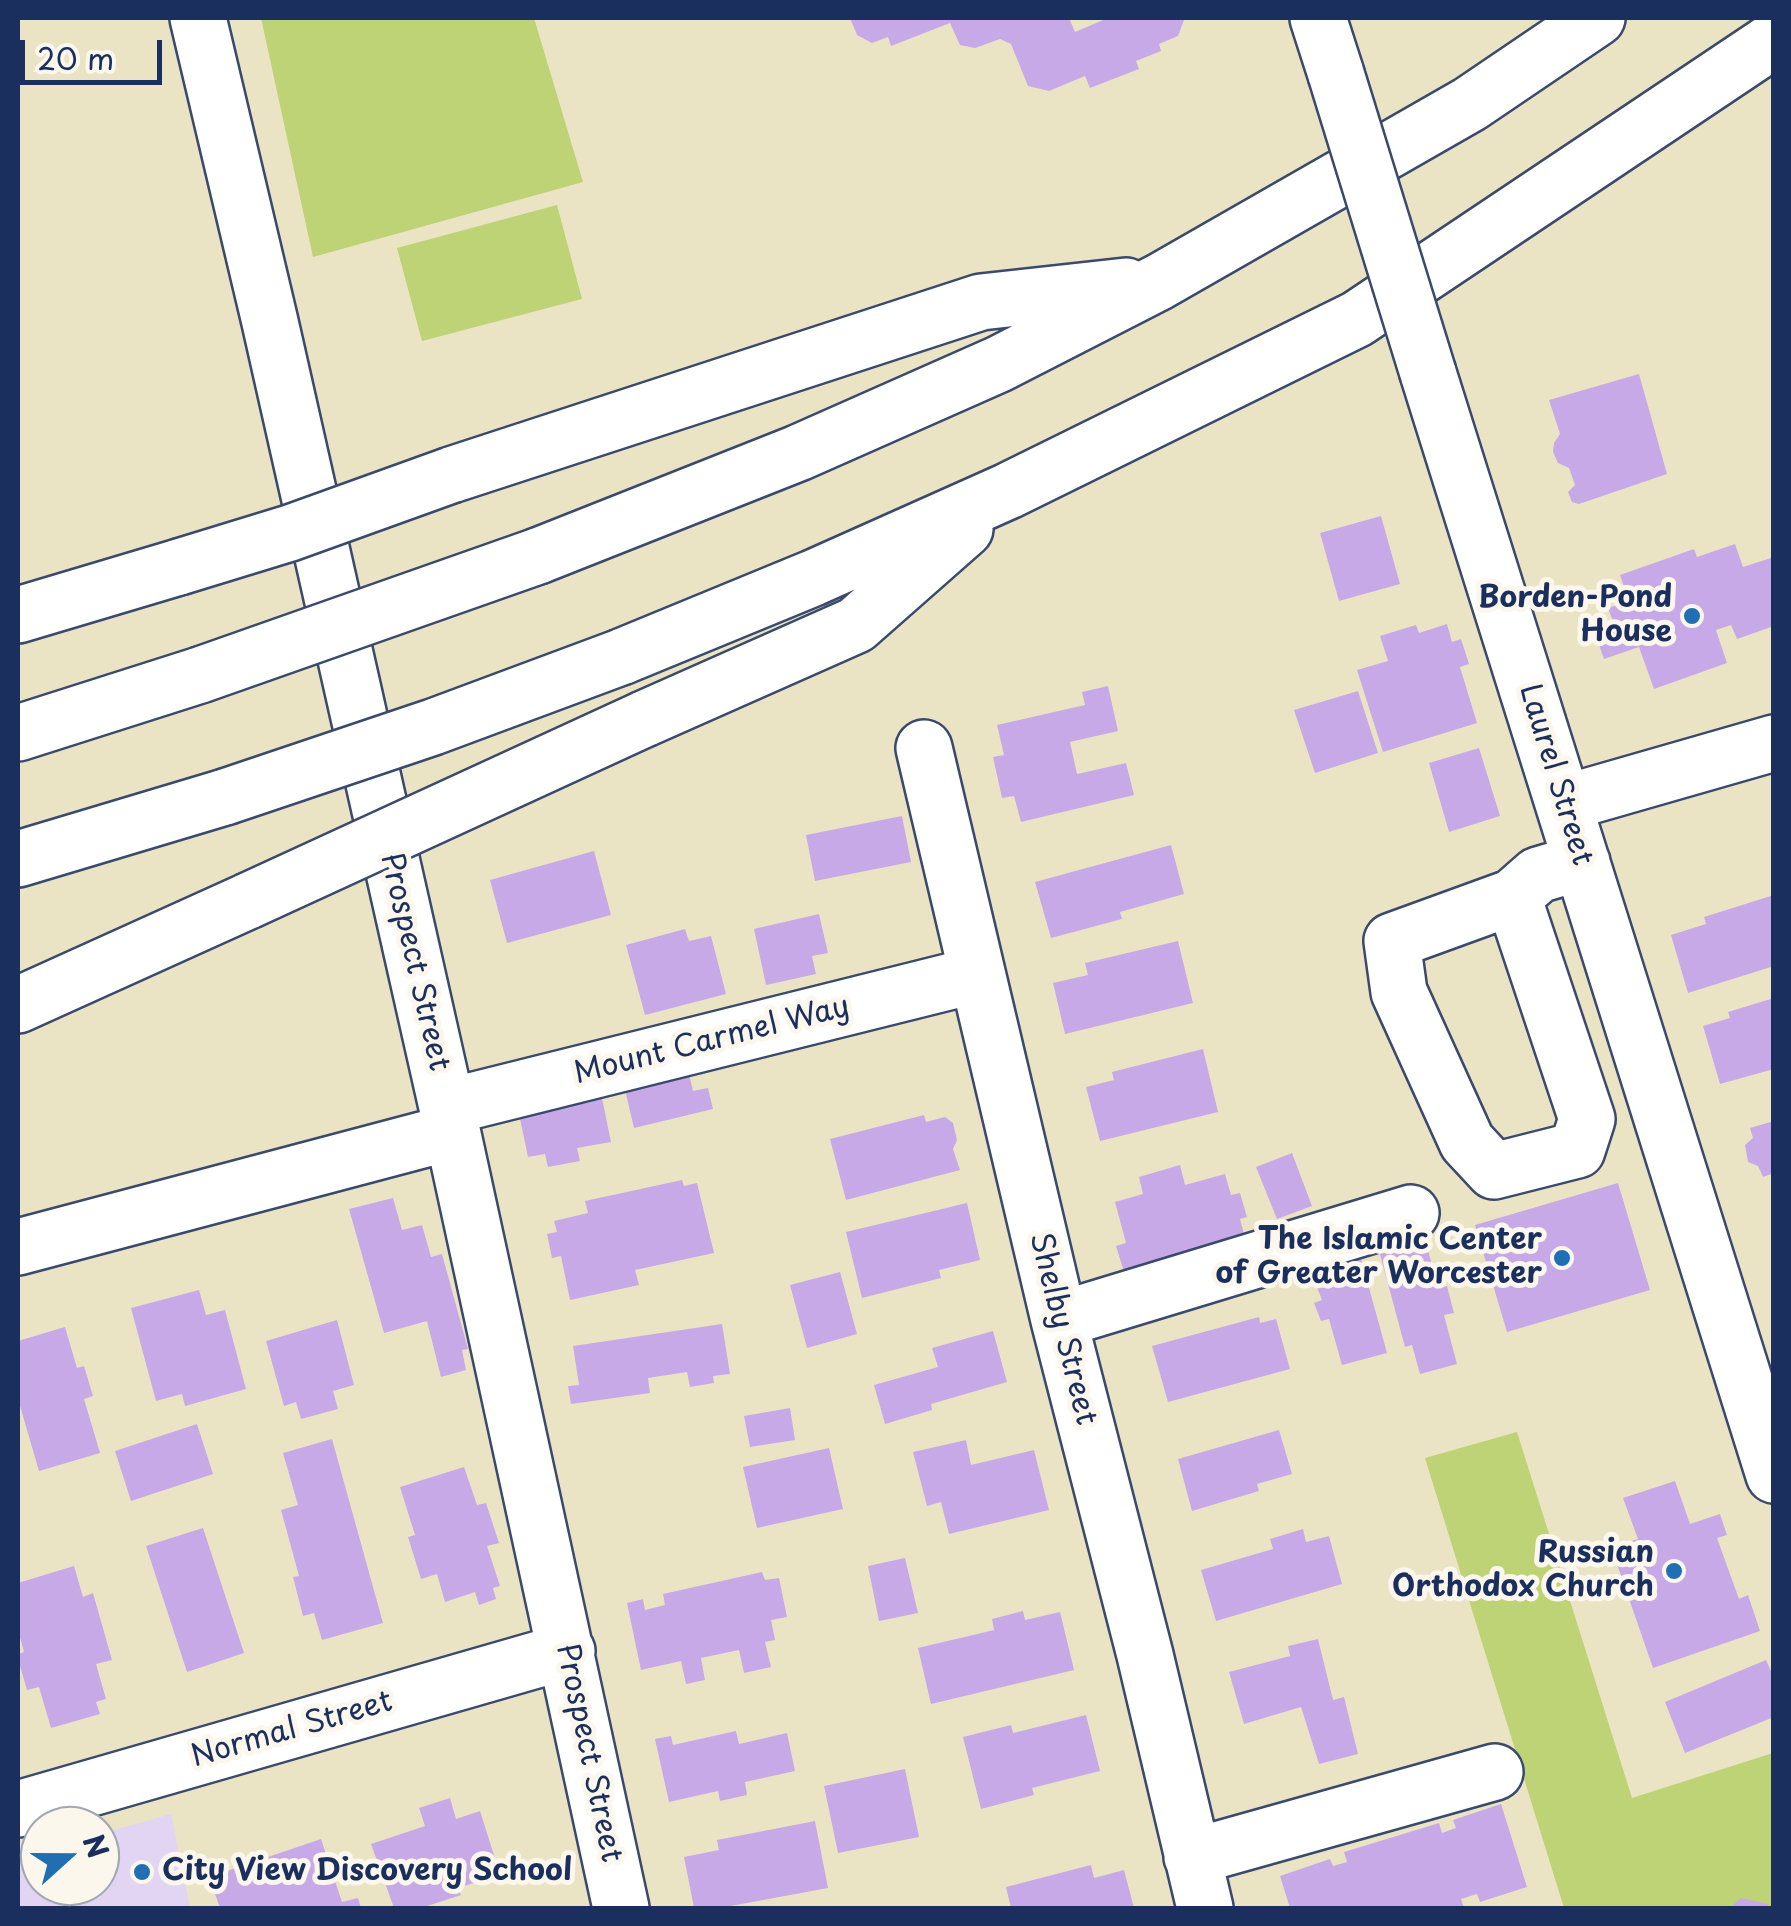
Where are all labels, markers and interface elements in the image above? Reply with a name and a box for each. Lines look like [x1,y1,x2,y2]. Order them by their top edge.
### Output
scale bar [25,20,168,82]
text: 20 m [37,35,114,80]
place label: Borden-Pond House [1478,581,1672,652]
marker: Borden-Pond House [1681,605,1703,627]
street label: Laurel Street [1510,680,1600,870]
street label: Prospect Street [371,849,457,1075]
street label: Mount Carmel Way [570,989,854,1093]
place label: The Islamic Center of Greater Worcester [1216,1223,1542,1294]
street label: Shelby Street [1021,1229,1103,1429]
marker: The Islamic Center of Greater Worcester [1551,1247,1573,1269]
place label: Russian Orthodox Church [1392,1536,1654,1606]
marker: Russian Orthodox Church [1663,1560,1685,1582]
street label: Prospect Street [547,1640,629,1866]
street label: Normal Street [187,1684,397,1776]
north arrow [20,1806,120,1906]
text: N [73,1828,121,1864]
place label: City View Discovery School [162,1854,572,1890]
marker: City View Discovery School [131,1861,153,1883]

